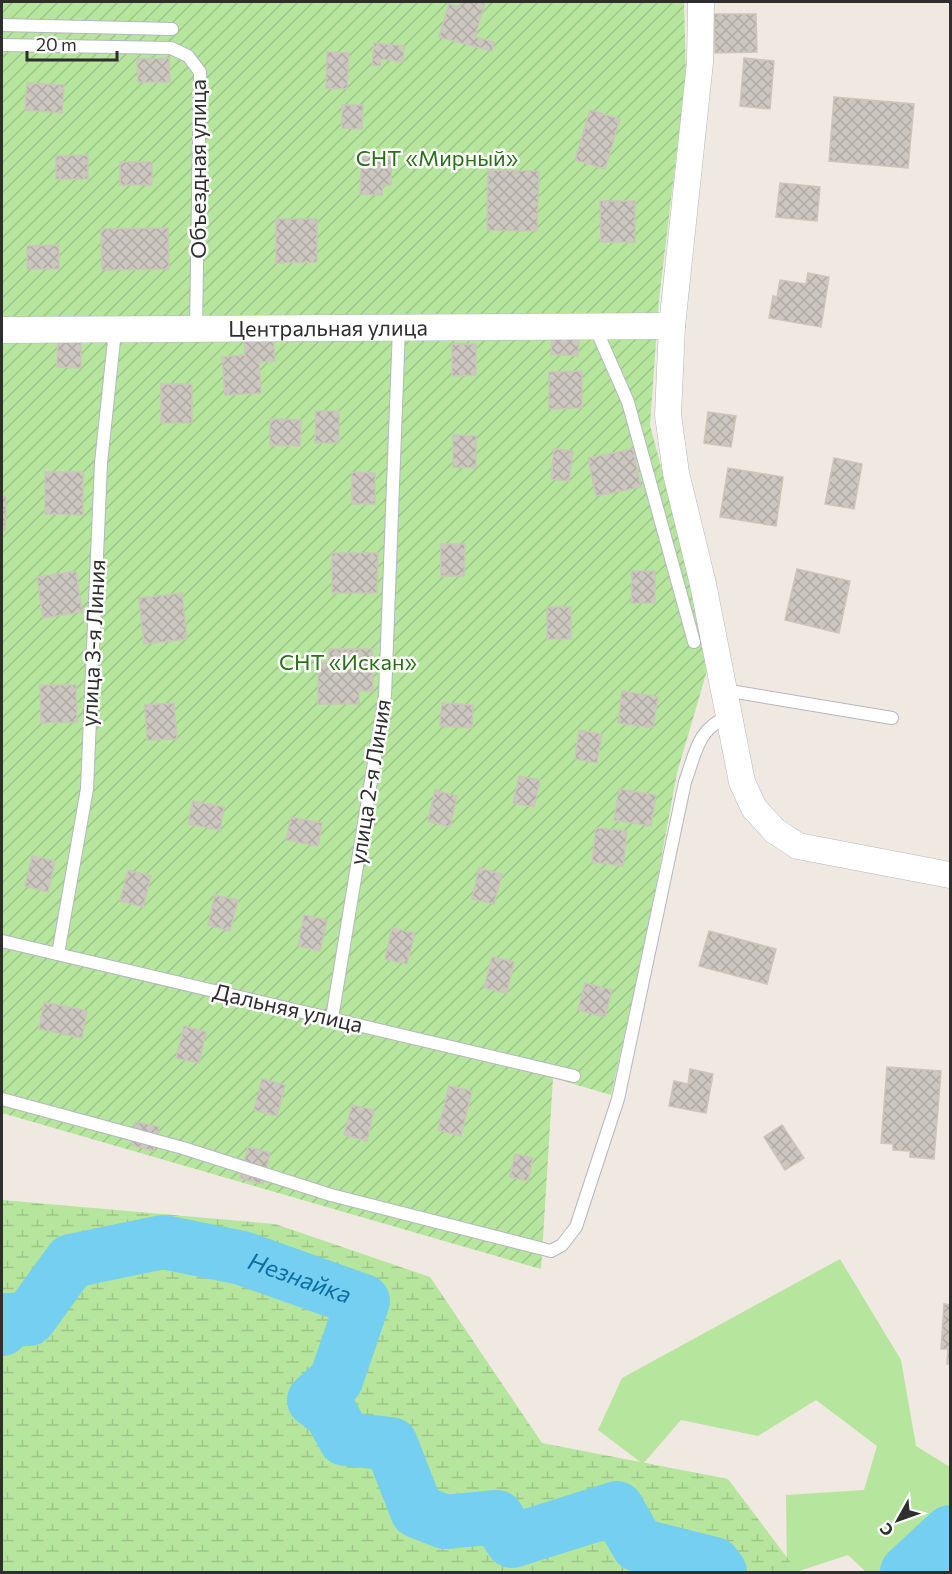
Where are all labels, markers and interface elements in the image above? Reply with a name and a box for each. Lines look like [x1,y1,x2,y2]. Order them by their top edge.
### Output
scale bar [27,24,117,62]
text: 20 m [36,33,77,55]
street label: Объездная улица [184,79,211,259]
park label: СНТ «Мирный» [356,144,518,171]
street label: Центральная улица [228,313,428,342]
street label: улица 3-я Линия [75,558,110,728]
park label: СНТ «Искан» [279,648,417,675]
street label: улица 2-я Линия [343,697,396,867]
street label: Дальняя улица [211,977,366,1038]
water label: Незнайка [245,1245,355,1309]
north arrow [868,1490,928,1550]
text: С [875,1520,897,1540]

